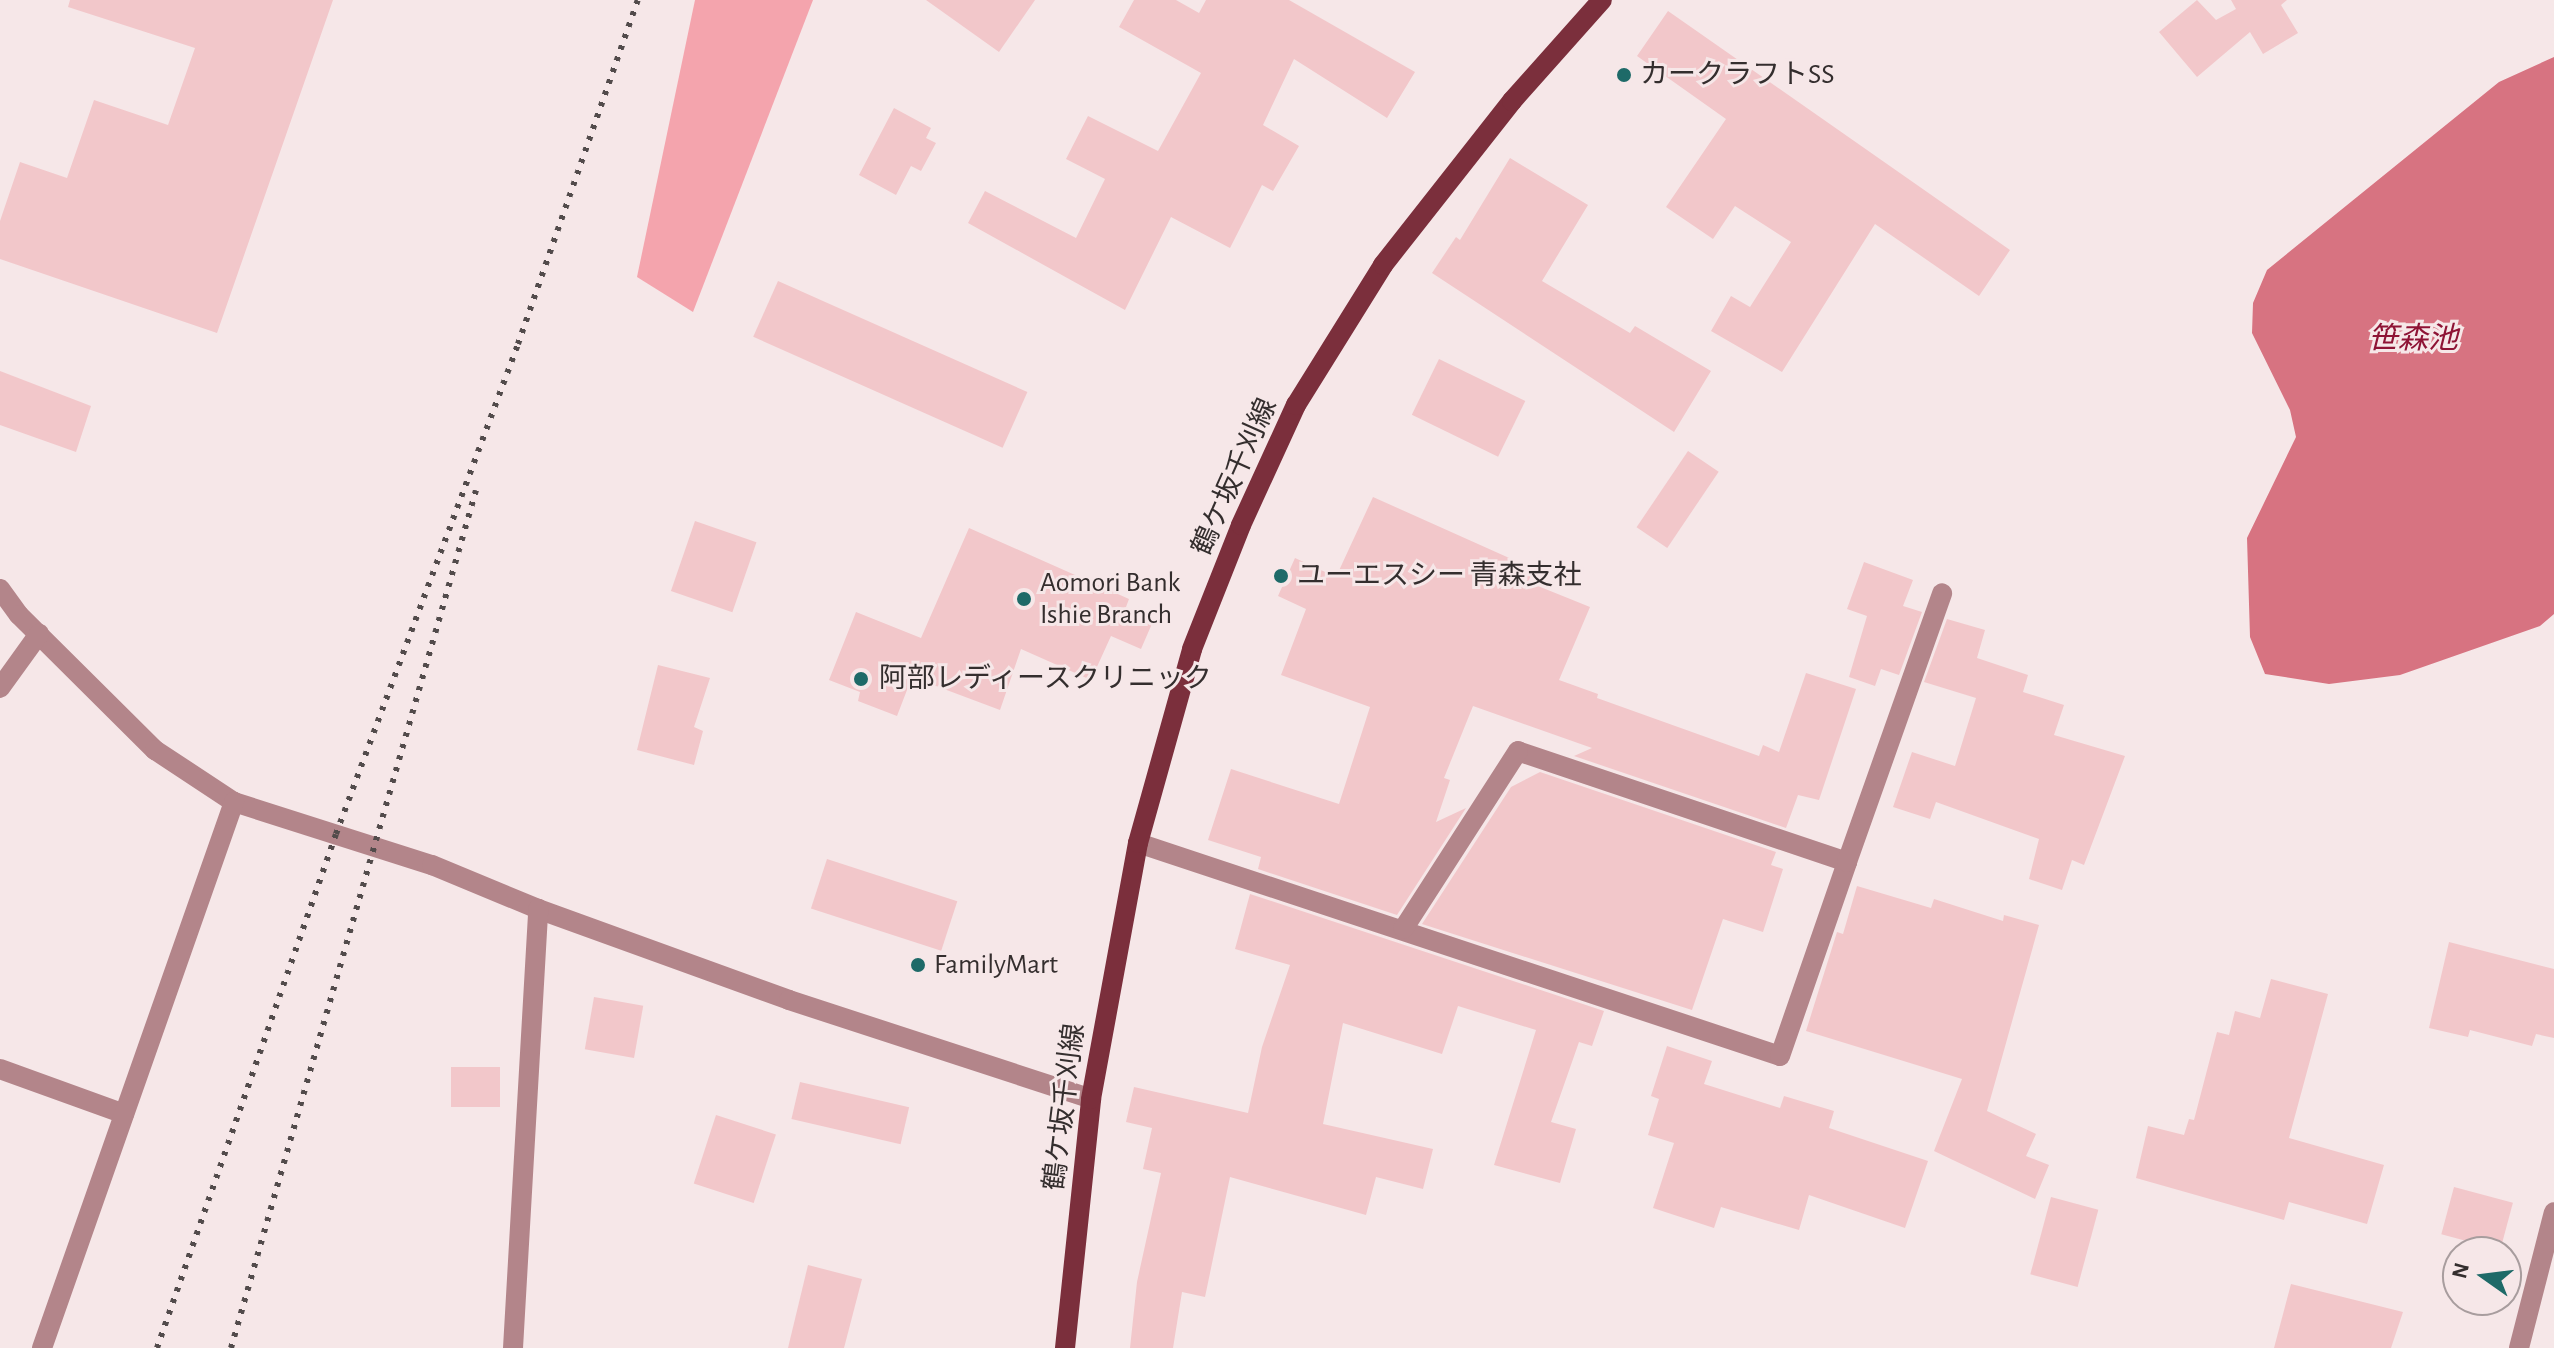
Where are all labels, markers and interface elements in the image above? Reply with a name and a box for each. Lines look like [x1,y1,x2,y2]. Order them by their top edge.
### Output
place label: カークラフトSS [1640,58,1834,92]
marker: カークラフトSS [1615,66,1633,84]
water label: 笹森池 [2368,321,2458,357]
street label: 鶴ケ坂千刈線 [1185,393,1285,561]
place label: ユーエスシー 青森支社 [1297,559,1582,593]
place label: Aomori Bank Ishie Branch [1040,566,1180,632]
marker: ユーエスシー 青森支社 [1272,567,1290,585]
marker: Aomori Bank Ishie Branch [1015,590,1033,608]
place label: 阿部レディースクリニック [879,662,1215,696]
marker: 阿部レディースクリニック [850,668,872,690]
place label: FamilyMart [934,948,1058,982]
marker: FamilyMart [909,956,927,974]
street label: 鶴ケ坂千刈線 [1038,1022,1092,1192]
north arrow [2442,1236,2522,1316]
text: N [2448,1261,2473,1281]

